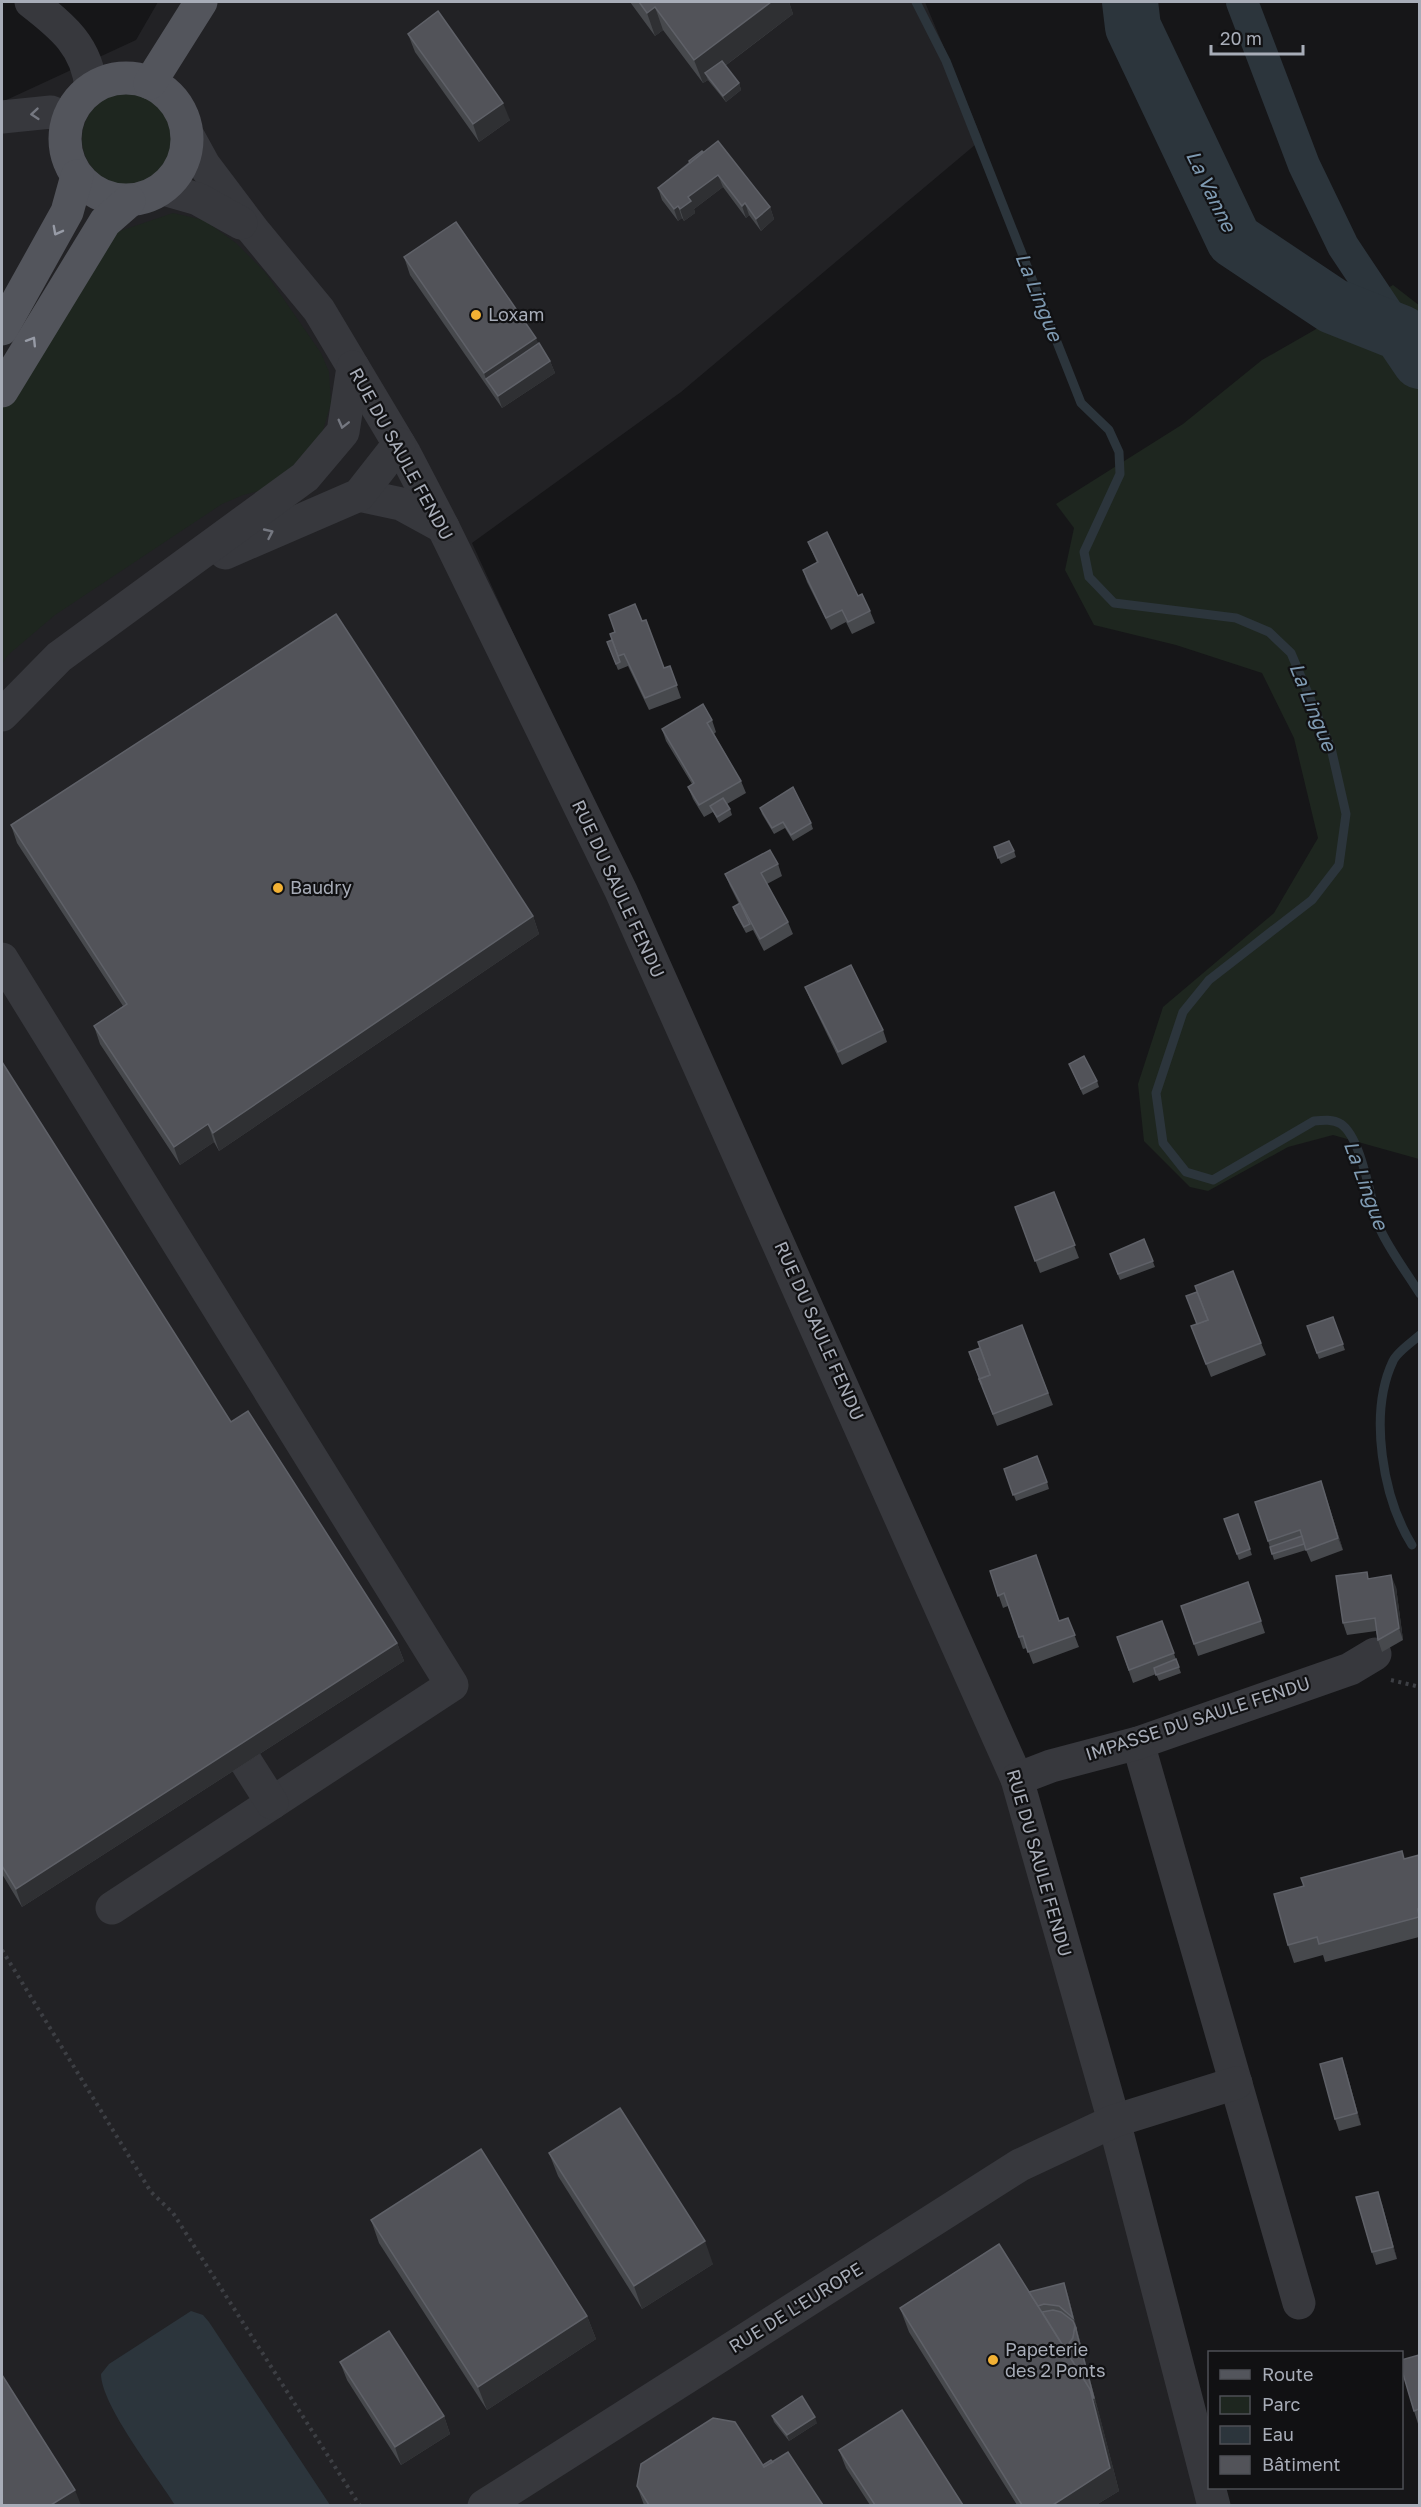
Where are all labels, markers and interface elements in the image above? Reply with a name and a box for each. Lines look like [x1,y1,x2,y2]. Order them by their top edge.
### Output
scale bar [1211,18,1302,56]
text: 20 m [1220,27,1262,49]
one-way arrow [31,107,40,120]
water label: La Vanne [1182,146,1242,236]
one-way arrow [53,225,64,235]
water label: La Lingue [1010,249,1069,346]
place label: Loxam [488,303,544,325]
marker: Loxam [469,308,483,322]
one-way arrow [25,337,37,347]
street label: RUE DU SAULE FENDU [345,363,458,544]
one-way arrow [338,419,351,429]
one-way arrow [262,528,273,540]
water label: La Lingue [1284,659,1343,756]
street label: RUE DU SAULE FENDU [568,796,670,981]
place label: Baudry [290,876,352,898]
marker: Baudry [271,881,285,895]
water label: La Lingue [1339,1137,1395,1234]
street label: RUE DU SAULE FENDU [770,1238,869,1424]
street label: IMPASSE DU SAULE FENDU [1083,1671,1313,1765]
street label: RUE DU SAULE FENDU [1003,1767,1077,1959]
street label: RUE DE L'EUROPE [724,2257,866,2357]
place label: Papeterie des 2 Ponts [1005,2338,1106,2381]
legend [1208,2351,1403,2489]
marker: Papeterie des 2 Ponts [986,2353,1000,2367]
text: Route [1262,2363,1313,2385]
text: Parc [1262,2393,1301,2415]
text: Eau [1262,2423,1294,2445]
text: Bâtiment [1262,2453,1341,2475]

